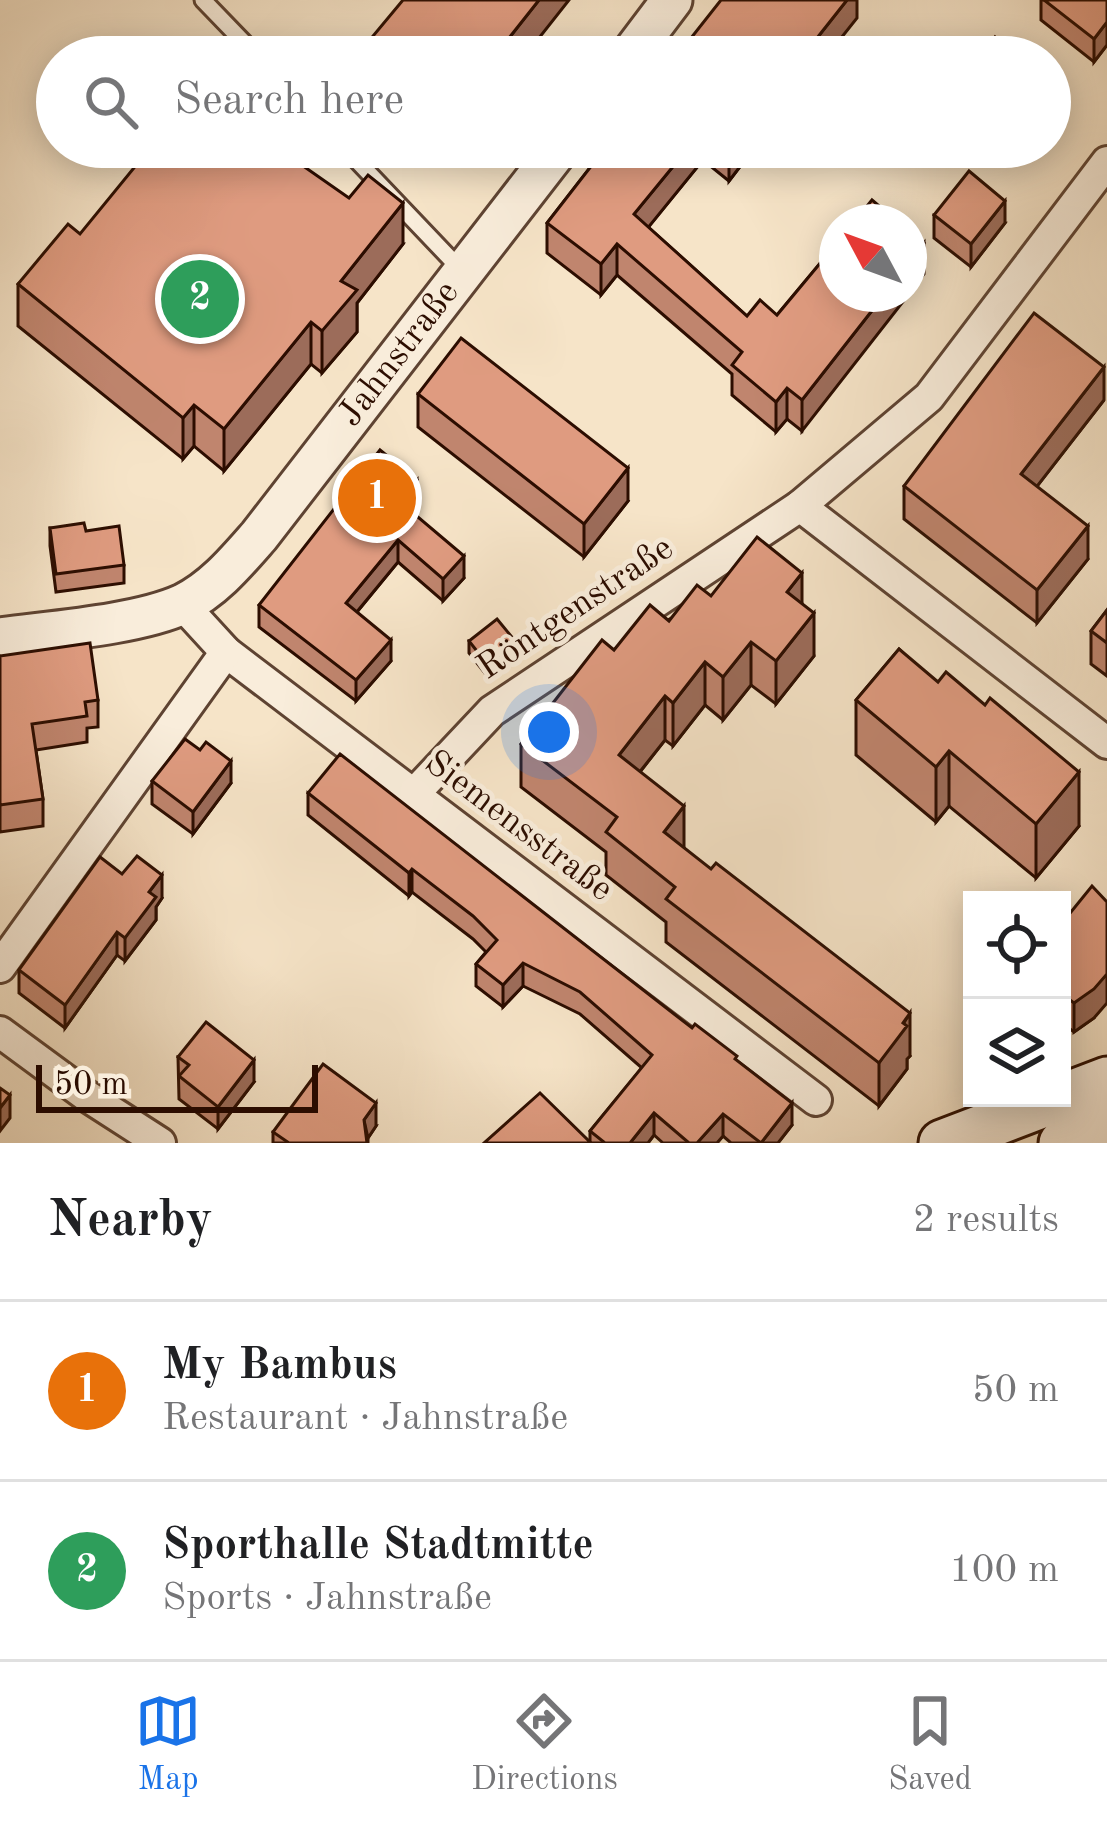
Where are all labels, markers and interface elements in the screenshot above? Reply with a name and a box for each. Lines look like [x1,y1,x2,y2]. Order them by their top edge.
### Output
search box [36,36,1071,168]
icon: search [78,69,144,135]
text: Search here [174,79,404,124]
north arrow [819,204,927,312]
pin: 2 [161,254,239,344]
street label: Jahnstraße [332,275,467,434]
pin: 1 [338,453,416,543]
street label: Röntgenstraße [472,530,680,688]
your location [519,702,579,762]
street label: Siemensstraße [417,745,619,909]
map controls [963,891,1071,1107]
button: locate [963,891,1071,999]
button: layers [963,999,1071,1107]
scale bar [36,1059,318,1112]
text: 50 m [54,1069,128,1102]
text: Nearby [48,1196,213,1247]
text: 2 results [913,1201,1059,1240]
text: My Bambus [162,1344,397,1389]
text: 1 [76,1371,98,1410]
text: 50 m [972,1371,1059,1410]
text: Restaurant · Jahnstraße [162,1399,568,1438]
text: Sporthalle Stadtmitte [162,1524,594,1569]
text: 2 [76,1551,98,1590]
text: 100 m [949,1551,1059,1590]
text: Sports · Jahnstraße [162,1579,492,1618]
tab: Map [135,1688,201,1801]
tab: Directions [471,1688,618,1801]
tab: Saved [888,1688,972,1801]

